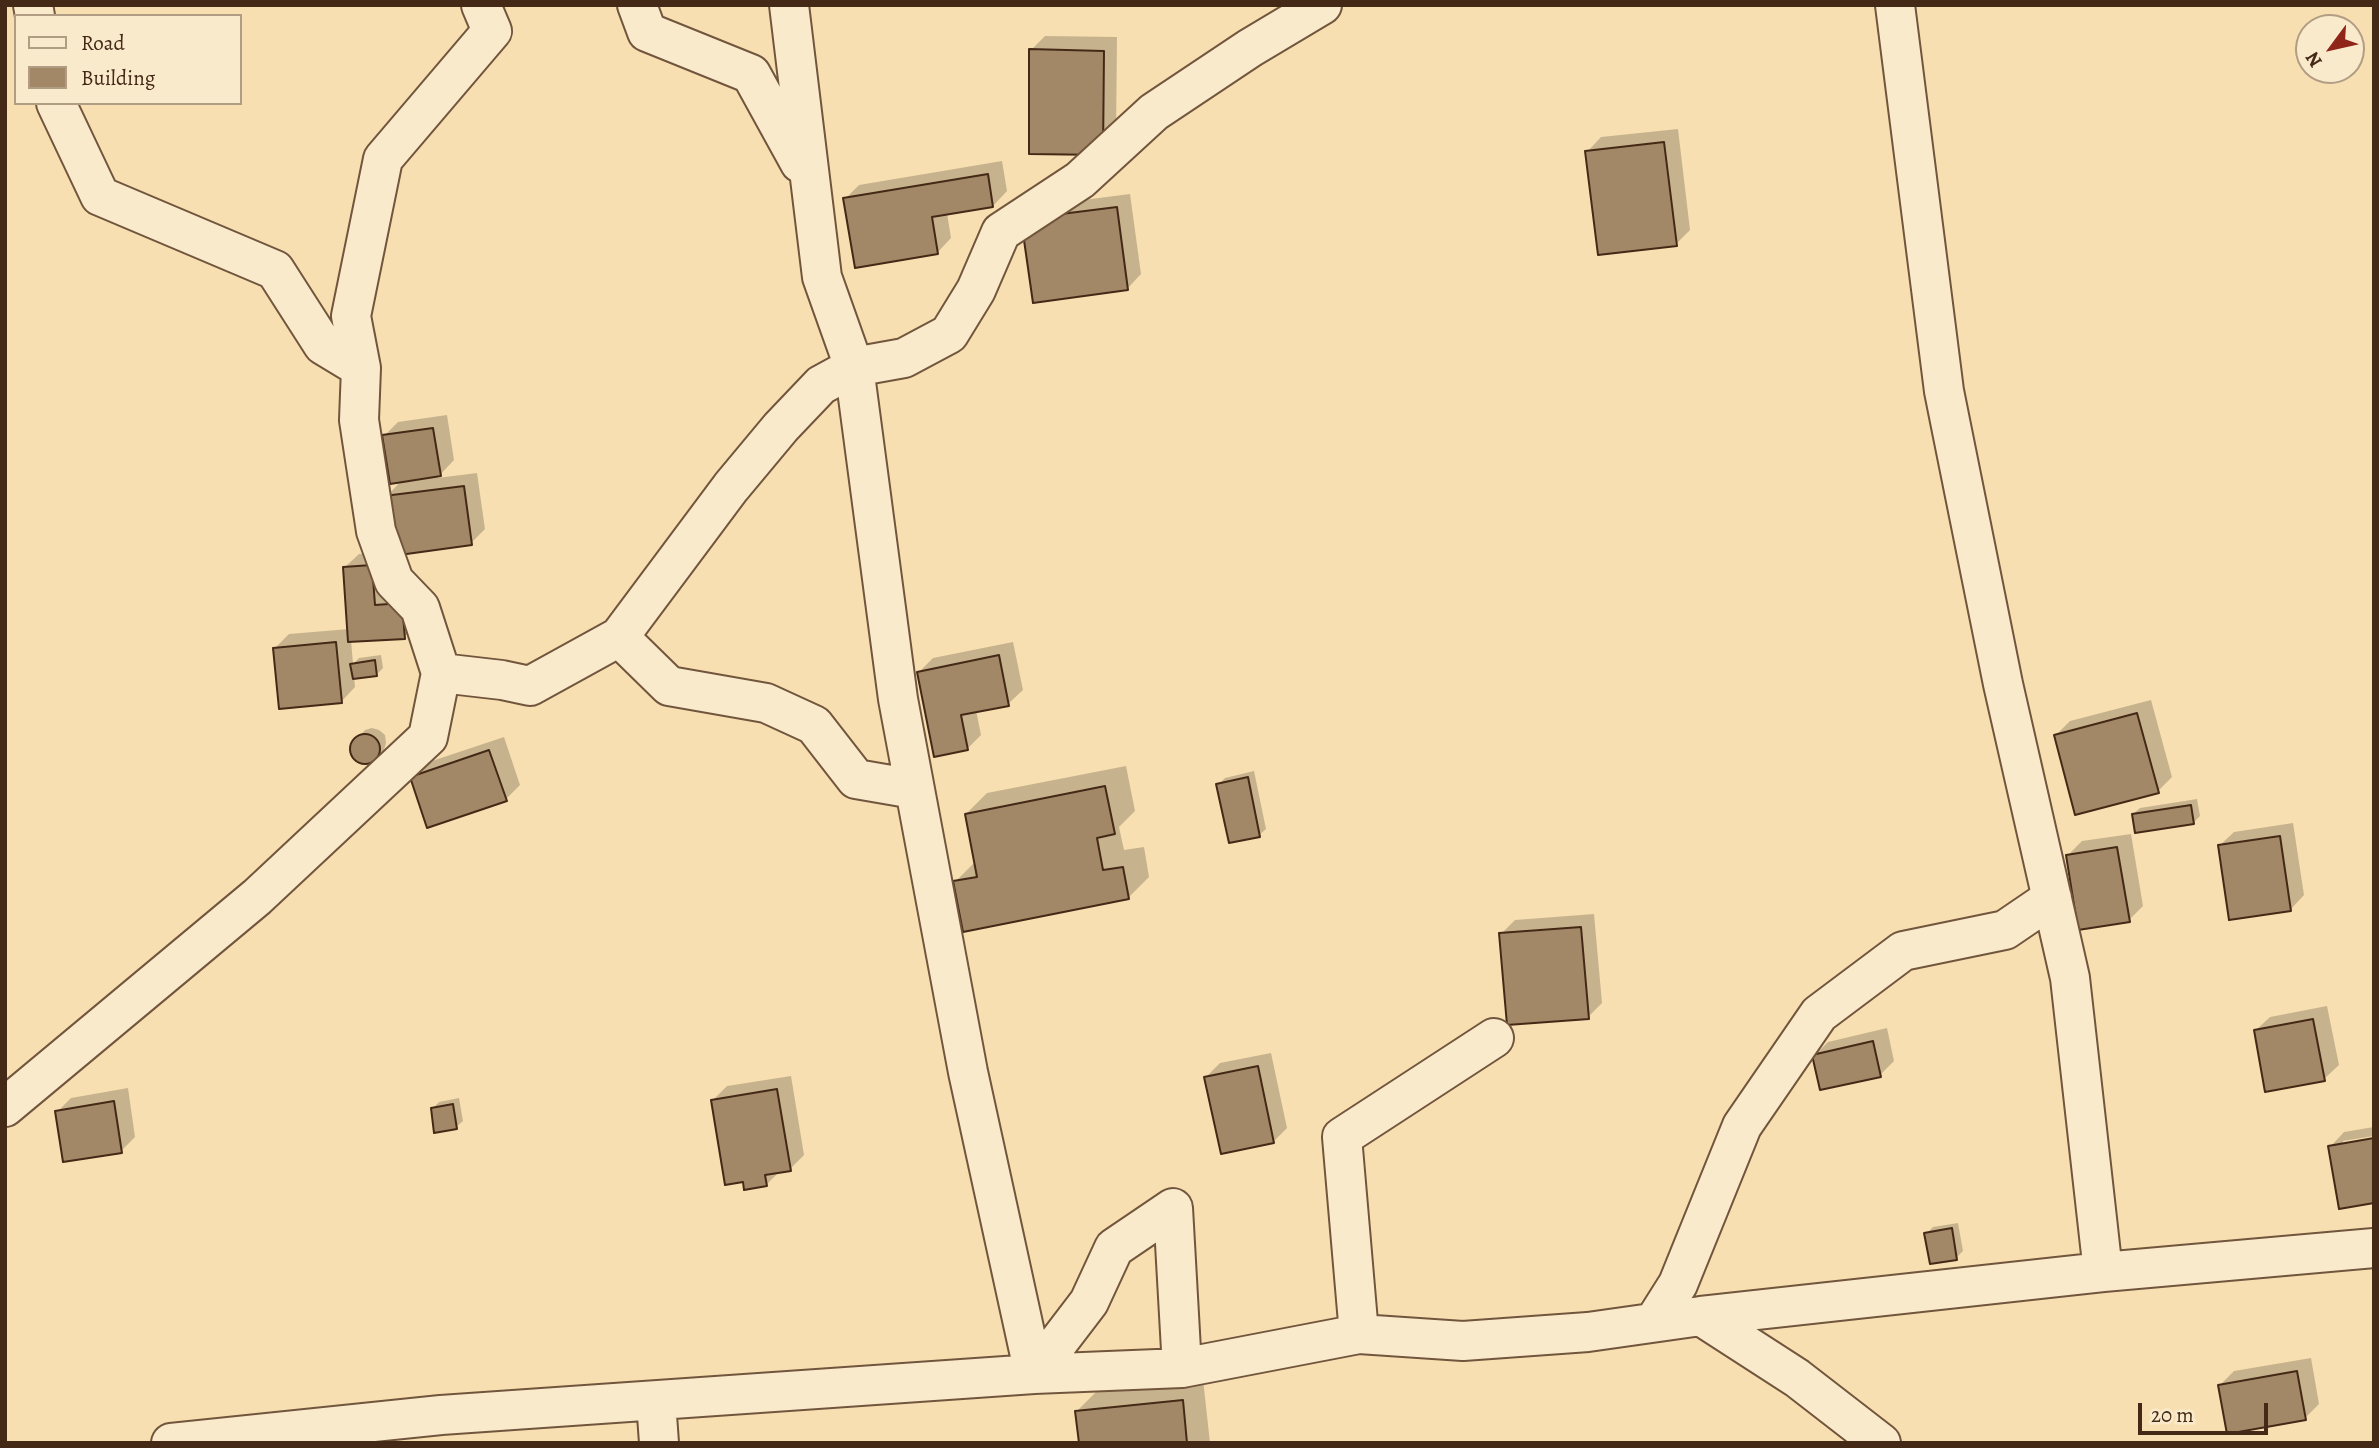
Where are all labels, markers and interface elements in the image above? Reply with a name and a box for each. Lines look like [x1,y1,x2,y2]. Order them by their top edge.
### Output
legend [14,14,242,105]
north arrow [2295,14,2365,84]
text: Road [81,29,125,57]
text: N [2299,46,2329,72]
text: Building [81,64,155,92]
scale bar [2141,1388,2270,1432]
text: 20 m [2151,1401,2194,1429]

